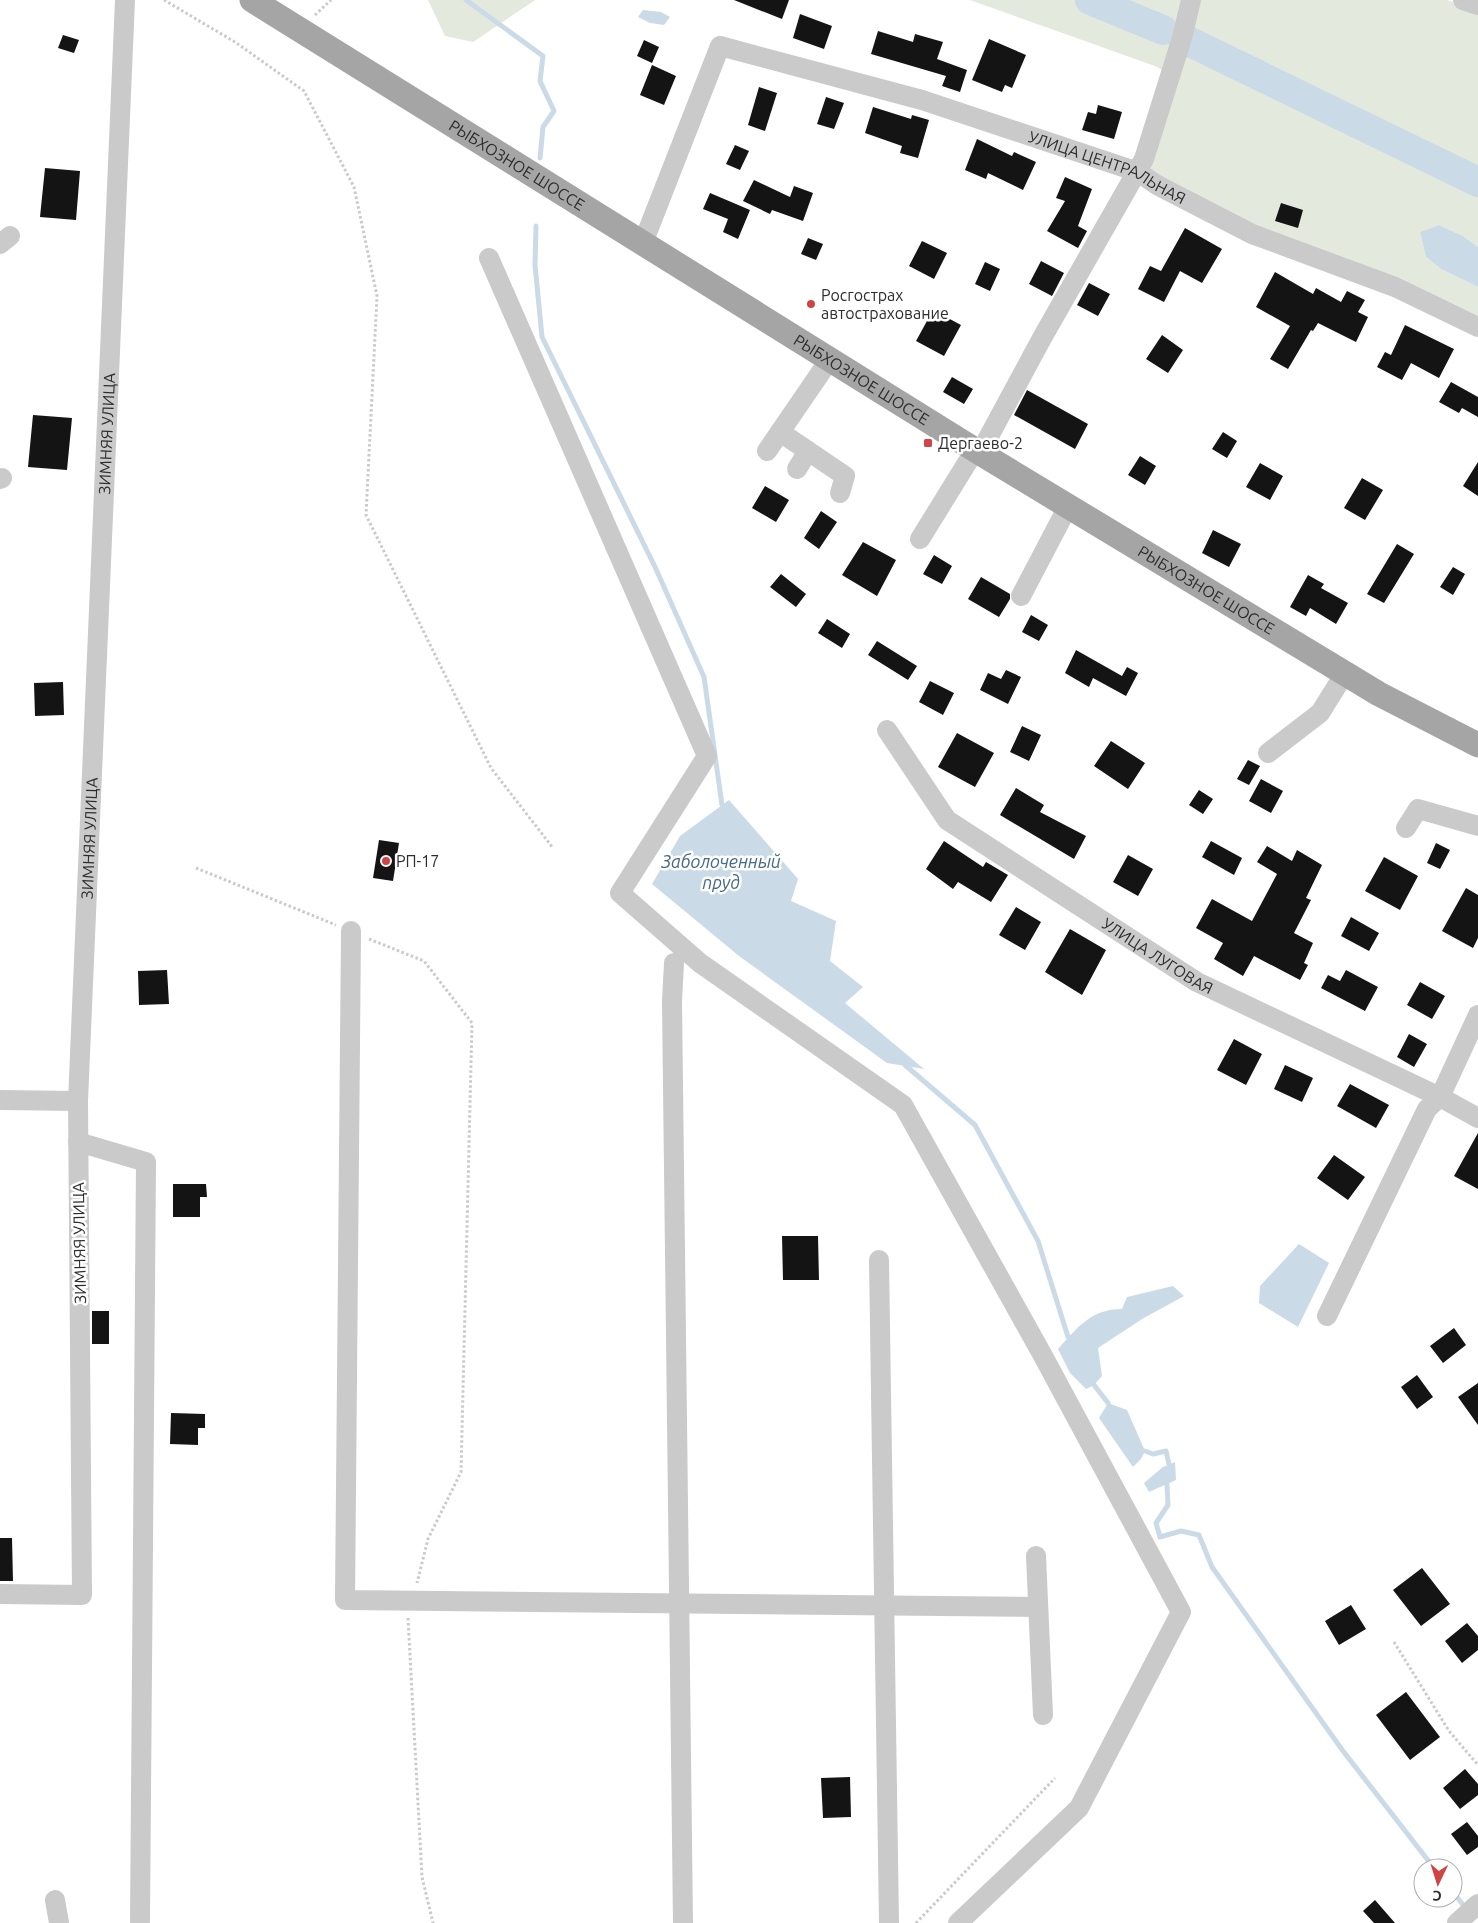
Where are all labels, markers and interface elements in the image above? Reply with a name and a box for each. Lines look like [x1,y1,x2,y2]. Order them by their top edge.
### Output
street label: РЫБХОЗНОЕ ШОССЕ [446,116,588,214]
street label: УЛИЦА ЦЕНТРАЛЬНАЯ [1026,127,1189,207]
place label: Росгострах автострахование [821,286,949,322]
marker: Росгострах автострахование [805,298,817,310]
street label: РЫБХОЗНОЕ ШОССЕ [791,330,933,428]
street label: ЗИМНЯЯ УЛИЦА [95,372,118,495]
place label: Дергаево-2 [938,434,1023,452]
marker: Дергаево-2 [922,437,934,449]
street label: РЫБХОЗНОЕ ШОССЕ [1135,542,1278,638]
street label: ЗИМНЯЯ УЛИЦА [78,776,101,900]
water label: Заболоченный пруд [660,851,781,892]
place label: РП-17 [396,852,439,870]
marker: РП-17 [380,855,392,867]
street label: УЛИЦА ЛУГОВАЯ [1099,914,1216,997]
street label: ЗИМНЯЯ УЛИЦА [69,1181,89,1304]
north arrow [1413,1858,1463,1908]
text: С [1432,1888,1442,1904]

